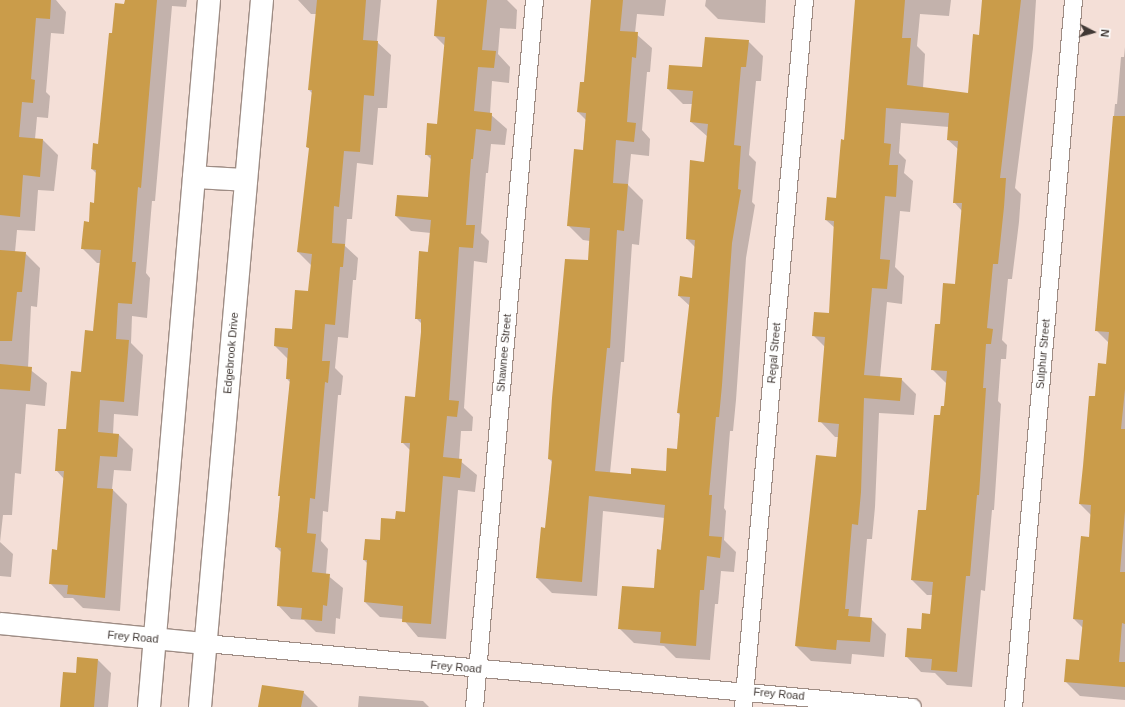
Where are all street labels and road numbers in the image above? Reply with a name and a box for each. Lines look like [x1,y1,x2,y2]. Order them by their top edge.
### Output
street label: Edgebrook Drive [221,312,241,394]
street label: Shawnee Street [494,313,514,393]
street label: Sulphur Street [1033,318,1053,390]
street label: Regal Street [765,322,783,384]
street label: Frey Road [107,628,159,646]
street label: Frey Road [430,658,482,676]
street label: Frey Road [753,685,805,703]

